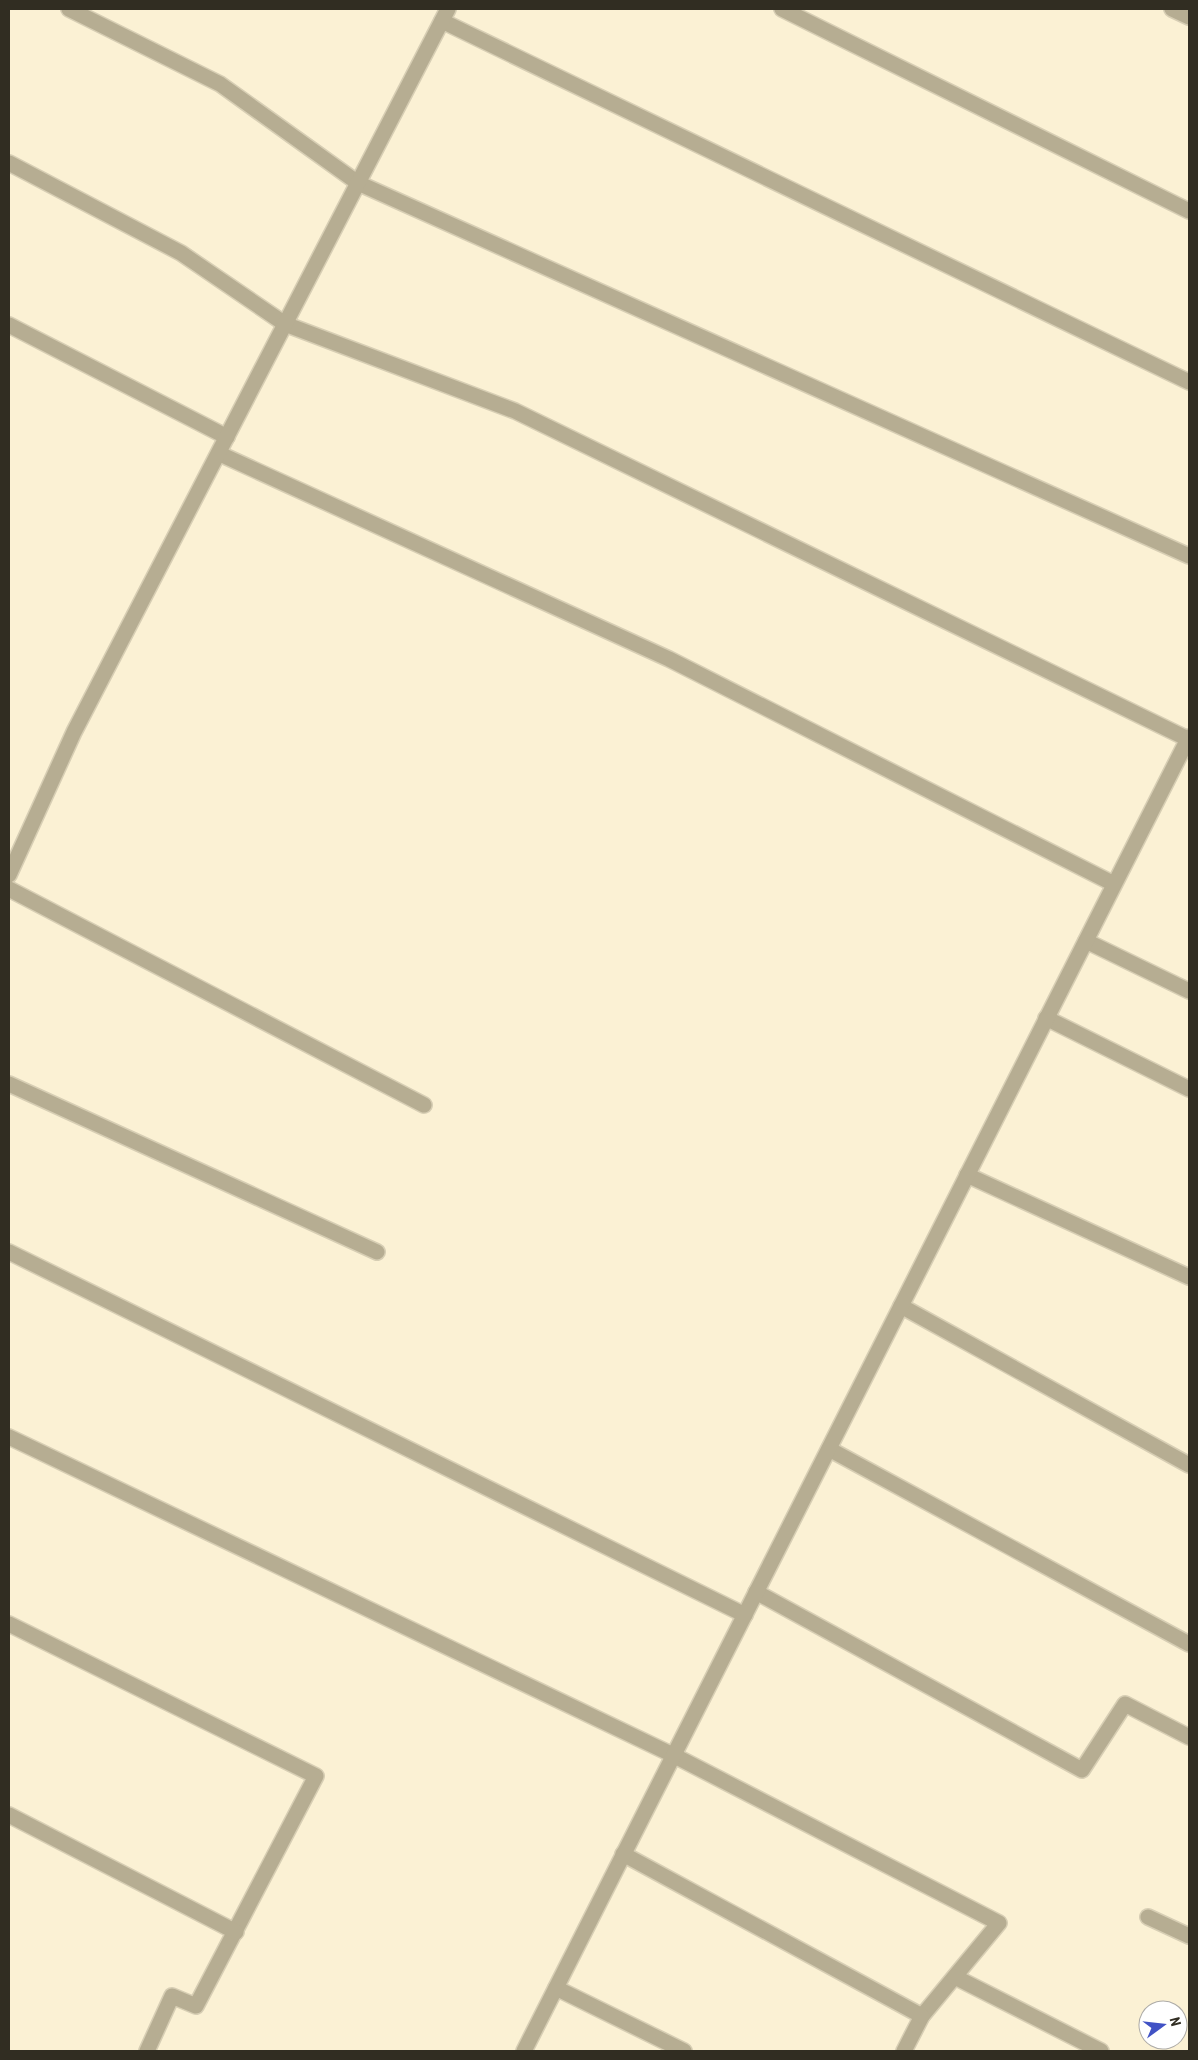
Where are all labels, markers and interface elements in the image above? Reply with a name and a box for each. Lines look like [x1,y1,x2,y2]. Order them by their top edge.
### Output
north arrow [1138,2000,1188,2050]
text: N [1167,2015,1184,2028]

